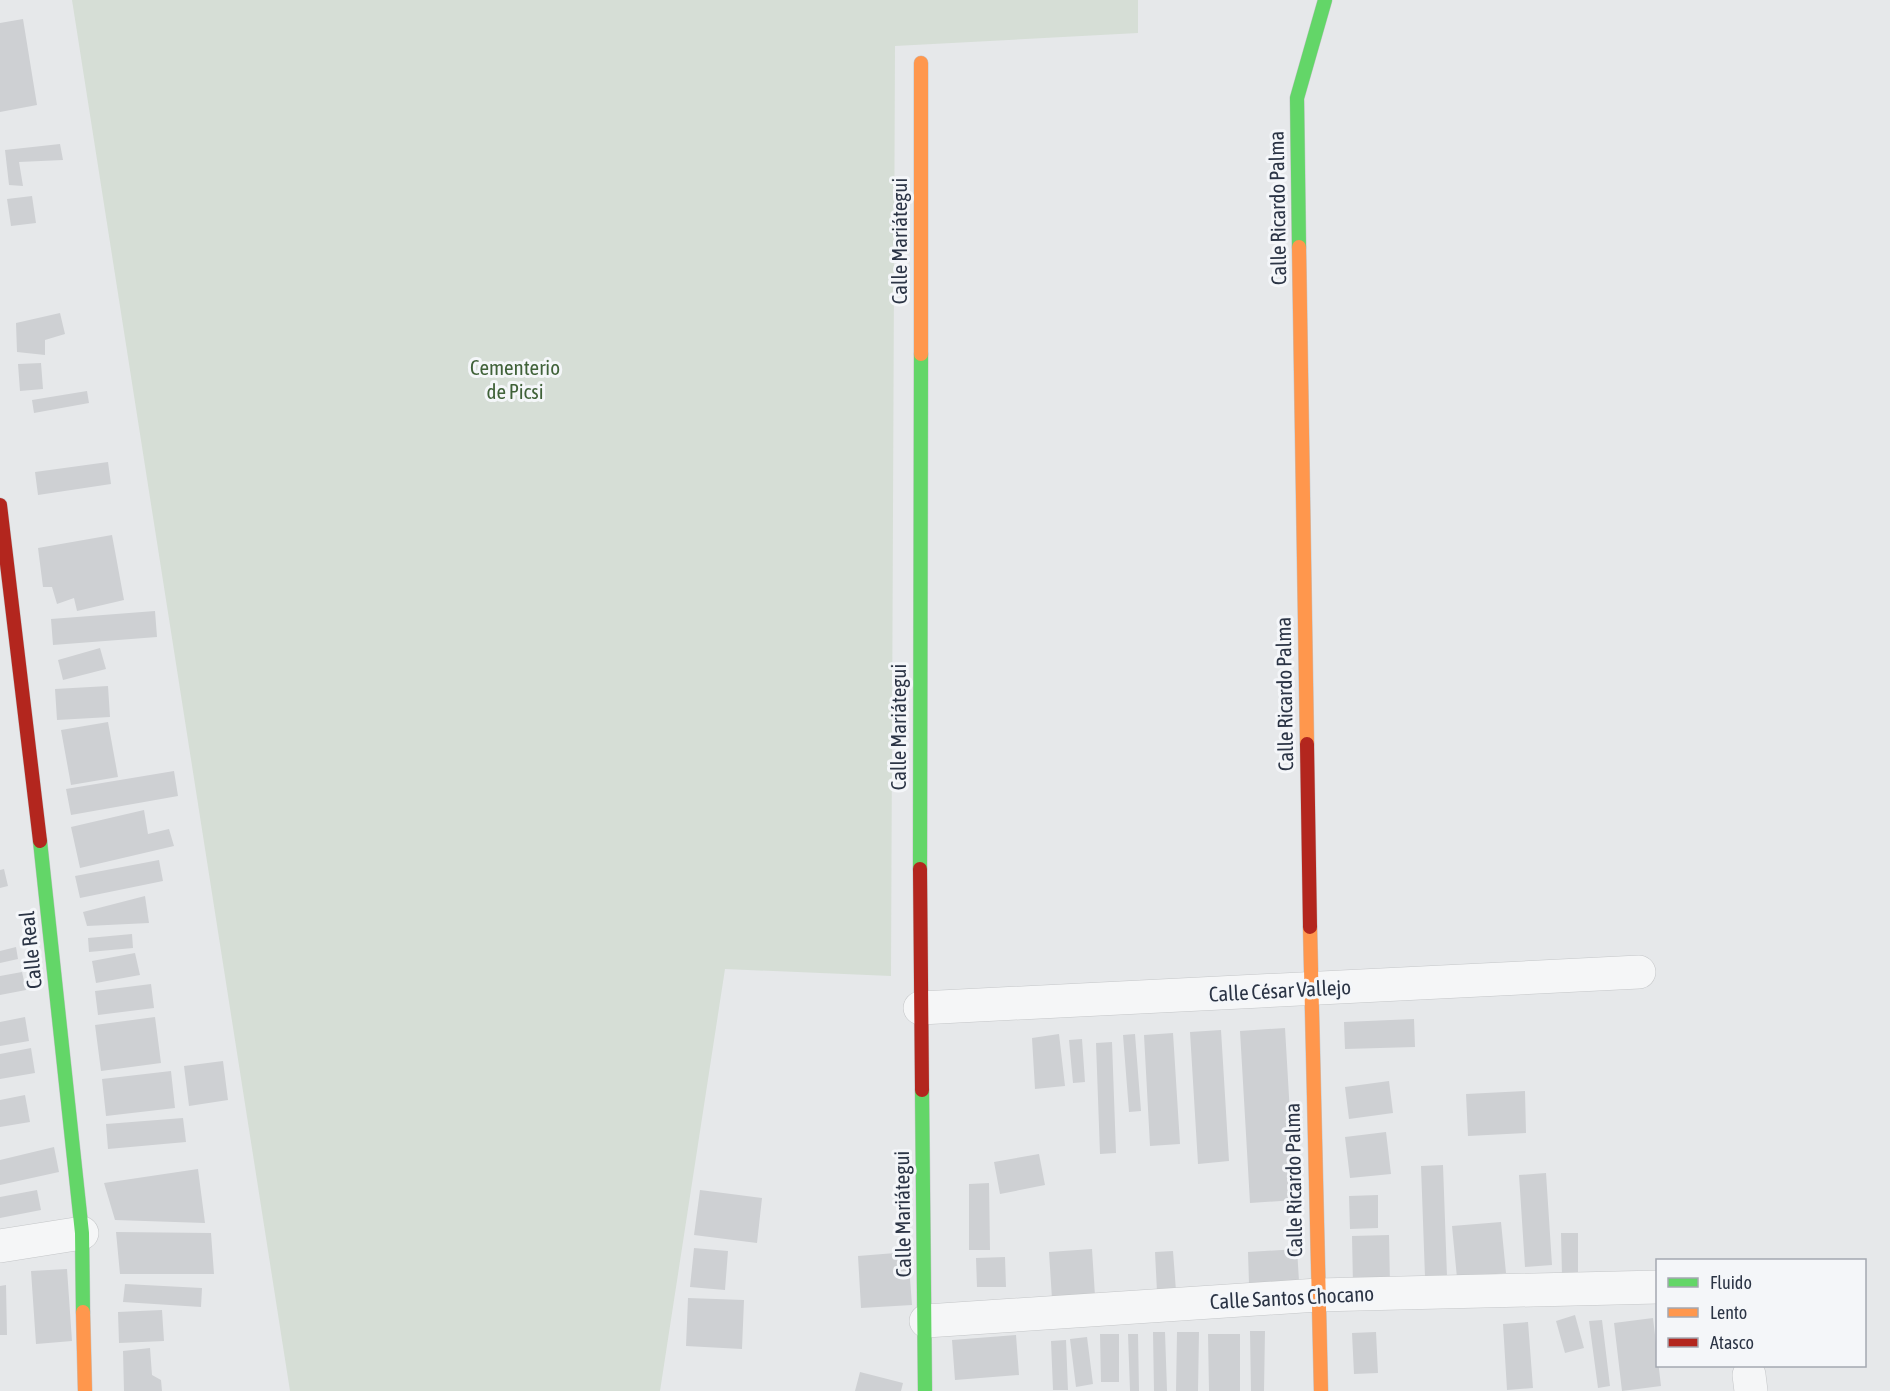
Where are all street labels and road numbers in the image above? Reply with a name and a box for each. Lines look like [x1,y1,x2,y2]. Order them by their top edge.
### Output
street label: Calle Ricardo Palma [1264,131,1290,285]
street label: Calle Mariátegui [887,178,911,304]
street label: Calle Ricardo Palma [1271,617,1297,771]
street label: Calle Mariátegui [886,664,910,790]
street label: Calle Real [14,910,46,990]
street label: Calle César Vallejo [1208,974,1352,1006]
street label: Calle Ricardo Palma [1280,1103,1306,1257]
street label: Calle Mariátegui [889,1151,915,1277]
street label: Calle Santos Chocano [1209,1281,1375,1313]

